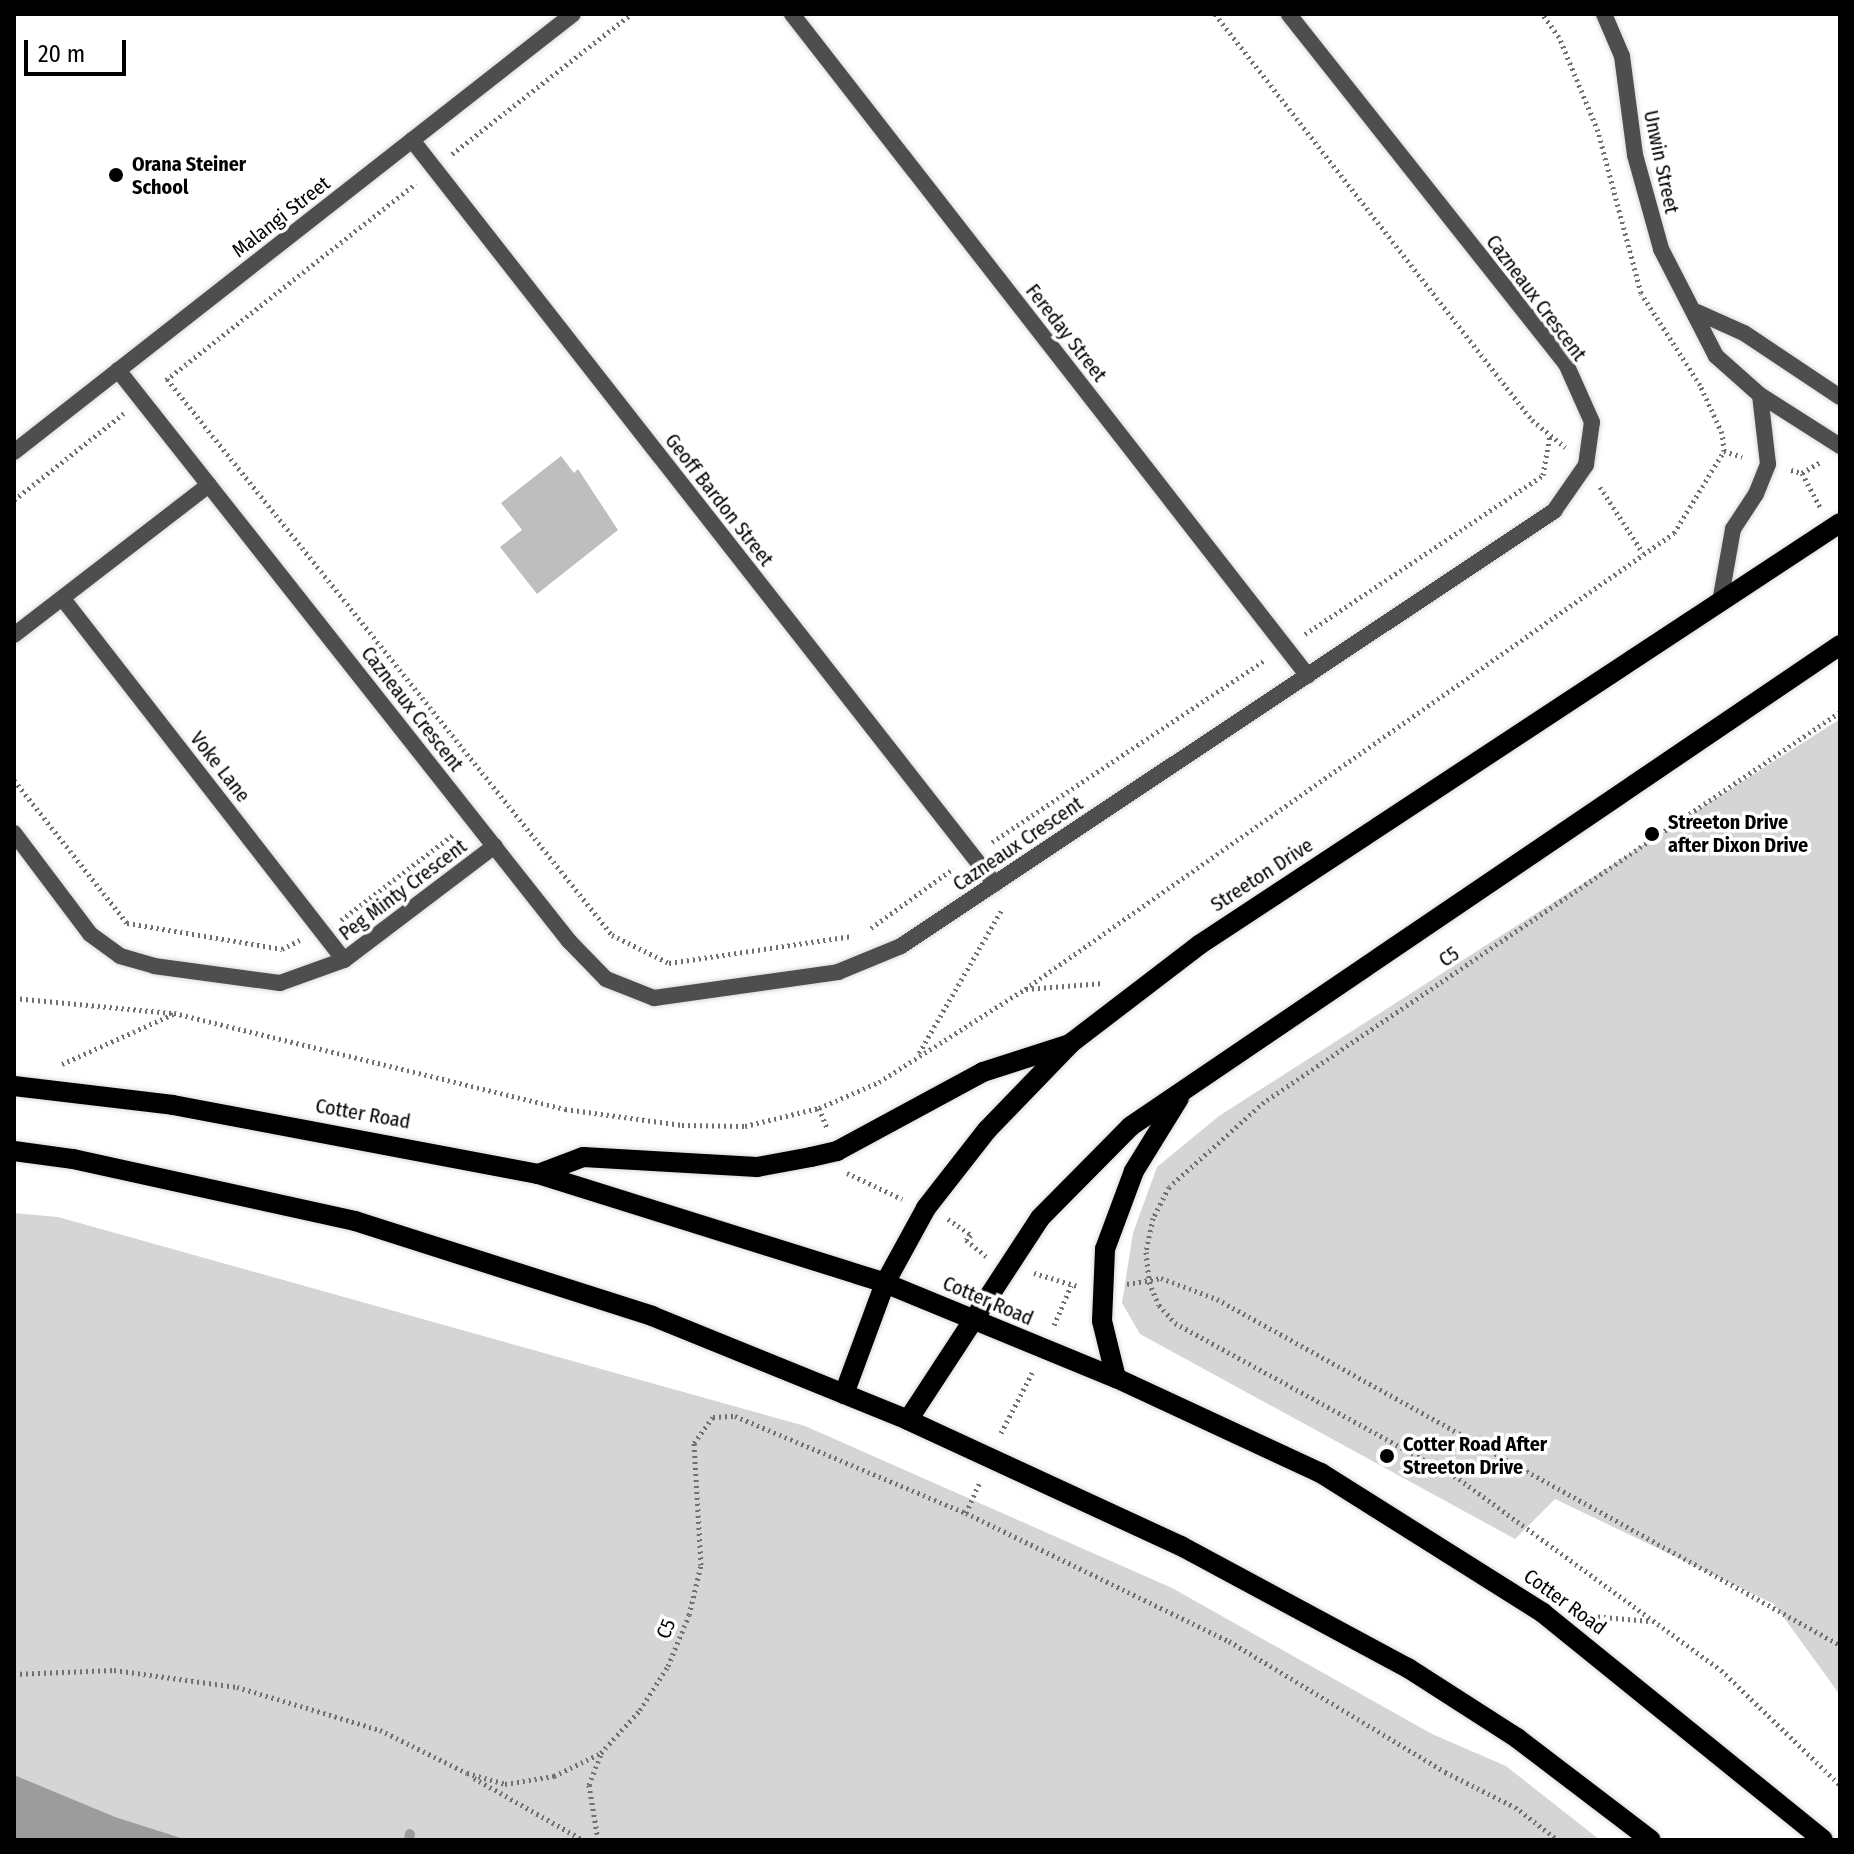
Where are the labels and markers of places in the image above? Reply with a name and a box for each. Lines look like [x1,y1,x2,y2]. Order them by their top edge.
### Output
place label: Orana Steiner School [132,152,246,199]
marker: Orana Steiner School [107,166,125,184]
place label: Streeton Drive after Dixon Drive [1668,810,1808,857]
marker: Streeton Drive after Dixon Drive [1643,825,1661,843]
place label: Cotter Road After Streeton Drive [1403,1432,1547,1479]
marker: Cotter Road After Streeton Drive [1378,1447,1396,1465]

